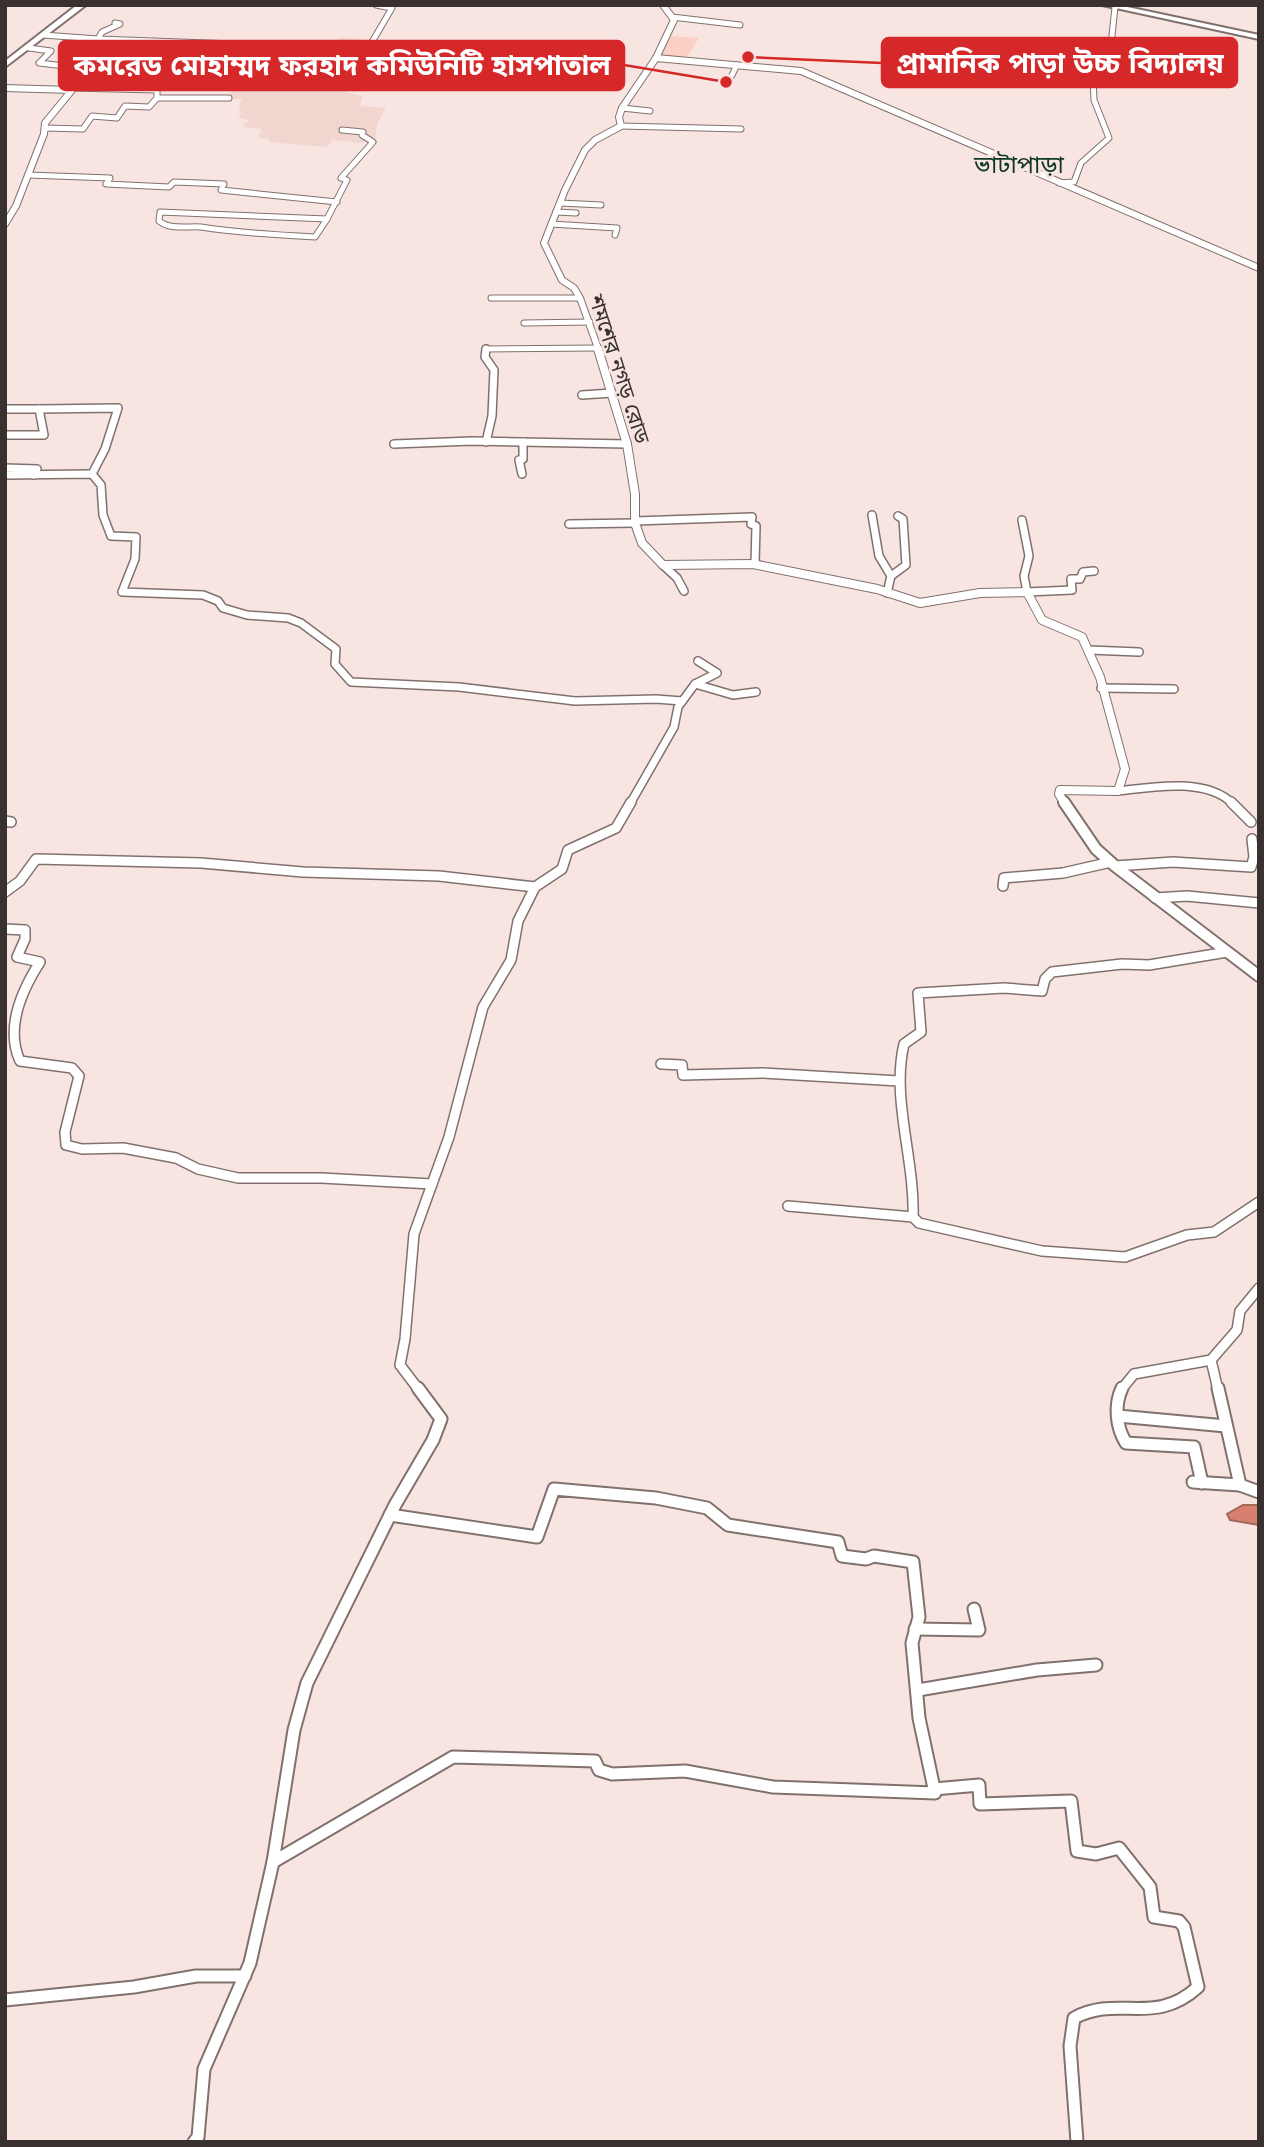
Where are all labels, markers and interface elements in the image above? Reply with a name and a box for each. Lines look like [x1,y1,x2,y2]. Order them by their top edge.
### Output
callout: প্রামানিক পাড়া উচ্চ বিদ্যালয় [882,38,1237,87]
callout: কমরেড মোহাম্মদ ফরহাদ কমিউনিটি হাসপাতাল [59,41,624,90]
text: প্রামানিক পাড়া উচ্চ বিদ্যালয় [896,43,1224,84]
text: কমরেড মোহাম্মদ ফরহাদ কমিউনিটি হাসপাতাল [72,45,611,86]
district label: ভাটাপাড়া [973,147,1064,182]
street label: শমশের নগড় রোড [580,290,658,448]

